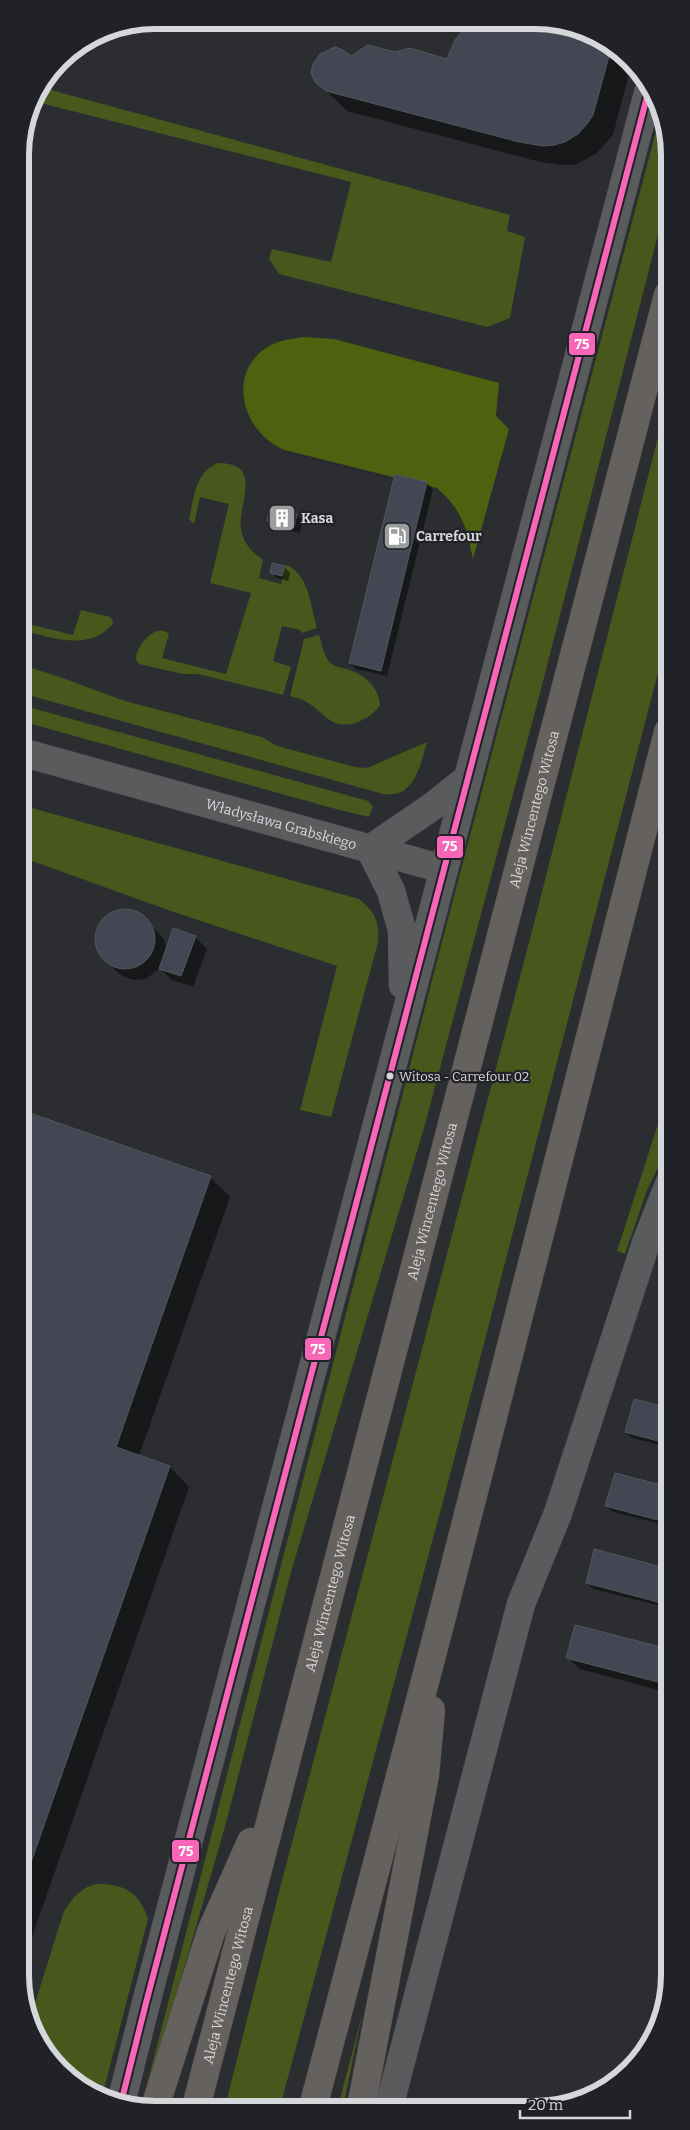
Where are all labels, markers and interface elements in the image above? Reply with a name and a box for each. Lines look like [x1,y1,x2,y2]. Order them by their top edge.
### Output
line badge: 75 [568,332,596,356]
text: 75 [574,336,590,353]
building icon: Kasa [267,503,297,533]
place label: Kasa [301,510,333,527]
fuel station icon: Carrefour [382,521,412,551]
place label: Carrefour [416,528,482,545]
street label: Aleja Wincentego Witosa [505,728,563,890]
street label: Władysława Grabskiego [204,795,359,853]
line badge: 75 [436,835,464,859]
text: 75 [442,838,458,855]
place label: Witosa - Carrefour 02 [399,1069,529,1084]
marker: Witosa - Carrefour 02 [385,1071,395,1081]
street label: Aleja Wincentego Witosa [403,1120,461,1282]
line badge: 75 [304,1337,332,1361]
text: 75 [310,1341,326,1358]
street label: Aleja Wincentego Witosa [301,1512,359,1674]
line badge: 75 [171,1839,200,1863]
text: 75 [178,1843,194,1860]
street label: Aleja Wincentego Witosa [199,1904,256,2066]
scale bar [520,2088,630,2120]
text: 20 m [528,2096,564,2114]

